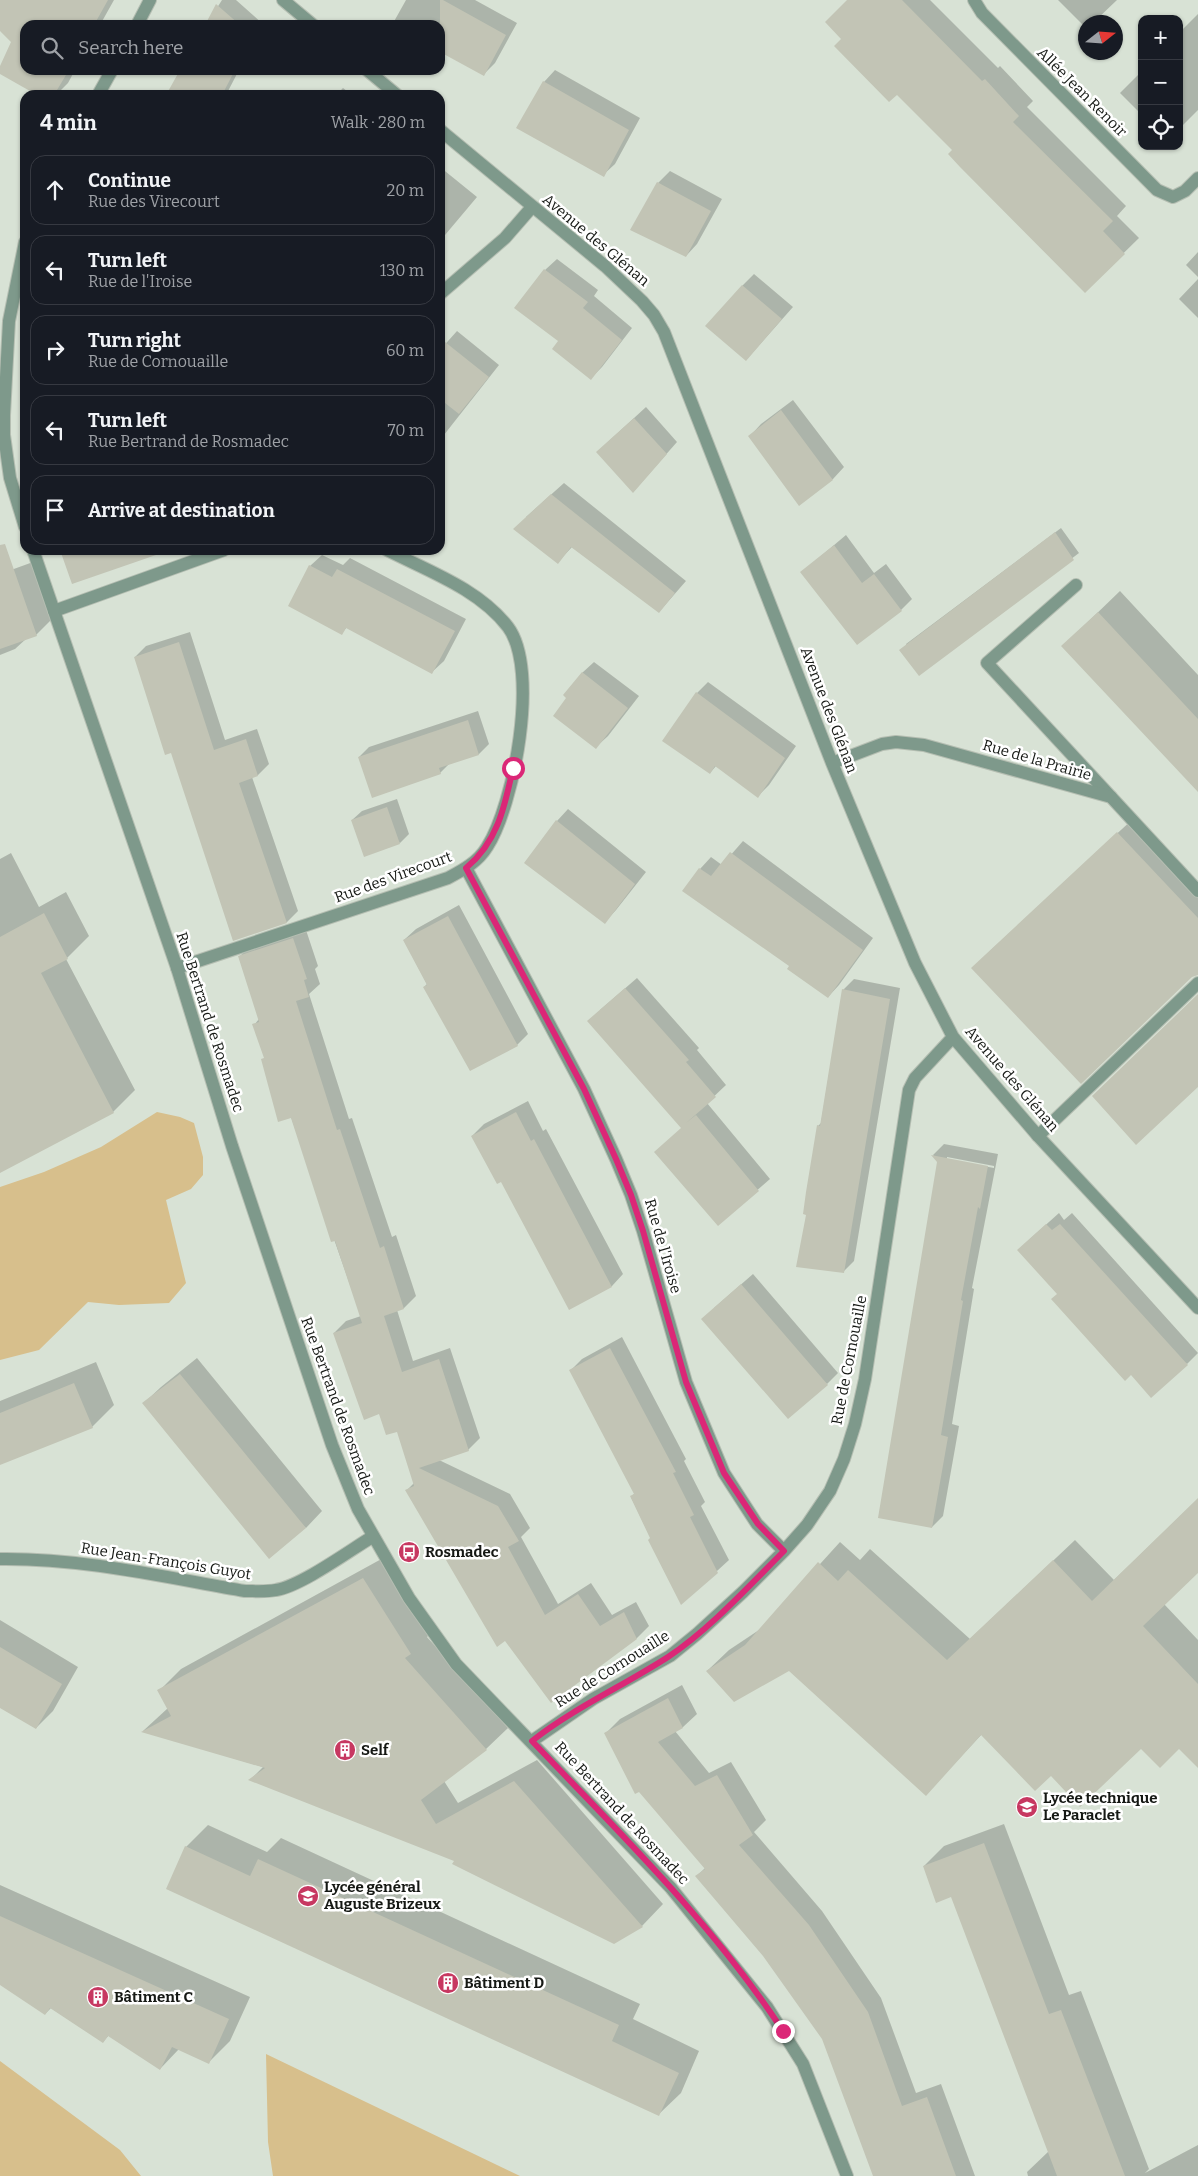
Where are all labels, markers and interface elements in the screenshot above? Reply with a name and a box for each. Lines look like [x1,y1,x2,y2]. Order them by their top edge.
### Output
north arrow [1078,15,1123,60]
map controls [1138,15,1183,150]
button: + [1138,15,1183,60]
search box [20,20,445,75]
icon: search [38,34,66,62]
text: Search here [78,36,183,59]
street label: Allée Jean Renoir [1034,44,1131,141]
button: − [1138,60,1183,105]
button: locate [1138,105,1183,150]
text: 4 min [40,110,97,136]
text: Walk · 280 m [331,113,425,132]
text: Continue [88,169,171,192]
icon: ahead [41,176,69,204]
text: 20 m [387,181,424,200]
street label: Avenue des Glénan [539,190,653,290]
text: Rue des Virecourt [88,192,220,211]
text: Turn left [88,249,167,272]
icon: left [41,256,69,284]
text: 130 m [380,261,424,280]
text: Rue de l'Iroise [88,272,192,291]
text: Turn right [88,329,181,352]
icon: right [41,336,69,364]
text: 60 m [386,341,424,360]
text: Rue de Cornouaille [88,352,228,371]
text: Turn left [88,409,167,432]
icon: left [41,416,69,444]
text: 70 m [388,421,424,440]
text: Rue Bertrand de Rosmadec [88,432,289,451]
icon: arrive [41,496,69,524]
text: Arrive at destination [88,499,275,522]
street label: Avenue des Glénan [797,644,862,776]
street label: Rue de la Prairie [981,736,1093,784]
route start [502,757,525,780]
street label: Rue des Virecourt [332,847,455,907]
street label: Rue Bertrand de Rosmadec [172,930,248,1115]
street label: Avenue des Glénan [961,1023,1063,1136]
street label: Rue de l'Iroise [641,1197,685,1295]
street label: Rue de Cornouaille [828,1294,870,1426]
street label: Rue Bertrand de Rosmadec [297,1314,379,1498]
street label: Rue Jean-François Guyot [80,1539,253,1583]
bus stop icon: Rosmadec [397,1540,421,1564]
place label: Rosmadec [425,1543,499,1561]
street label: Rue de Cornouaille [551,1627,673,1711]
building icon: Self [333,1738,357,1762]
street label: Rue Bertrand de Rosmadec [551,1738,693,1888]
place label: Self [361,1741,390,1759]
place label: Lycée technique Le Paraclet [1043,1789,1157,1824]
school or university icon: Lycée technique Le Paraclet [1015,1795,1039,1819]
place label: Lycée général Auguste Brizeux [324,1878,441,1913]
school or university icon: Lycée général Auguste Brizeux [296,1884,320,1908]
building icon: Bâtiment D [436,1971,460,1995]
place label: Bâtiment D [464,1974,544,1992]
building icon: Bâtiment C [86,1985,110,2009]
place label: Bâtiment C [114,1988,193,2006]
route end [772,2020,795,2043]

